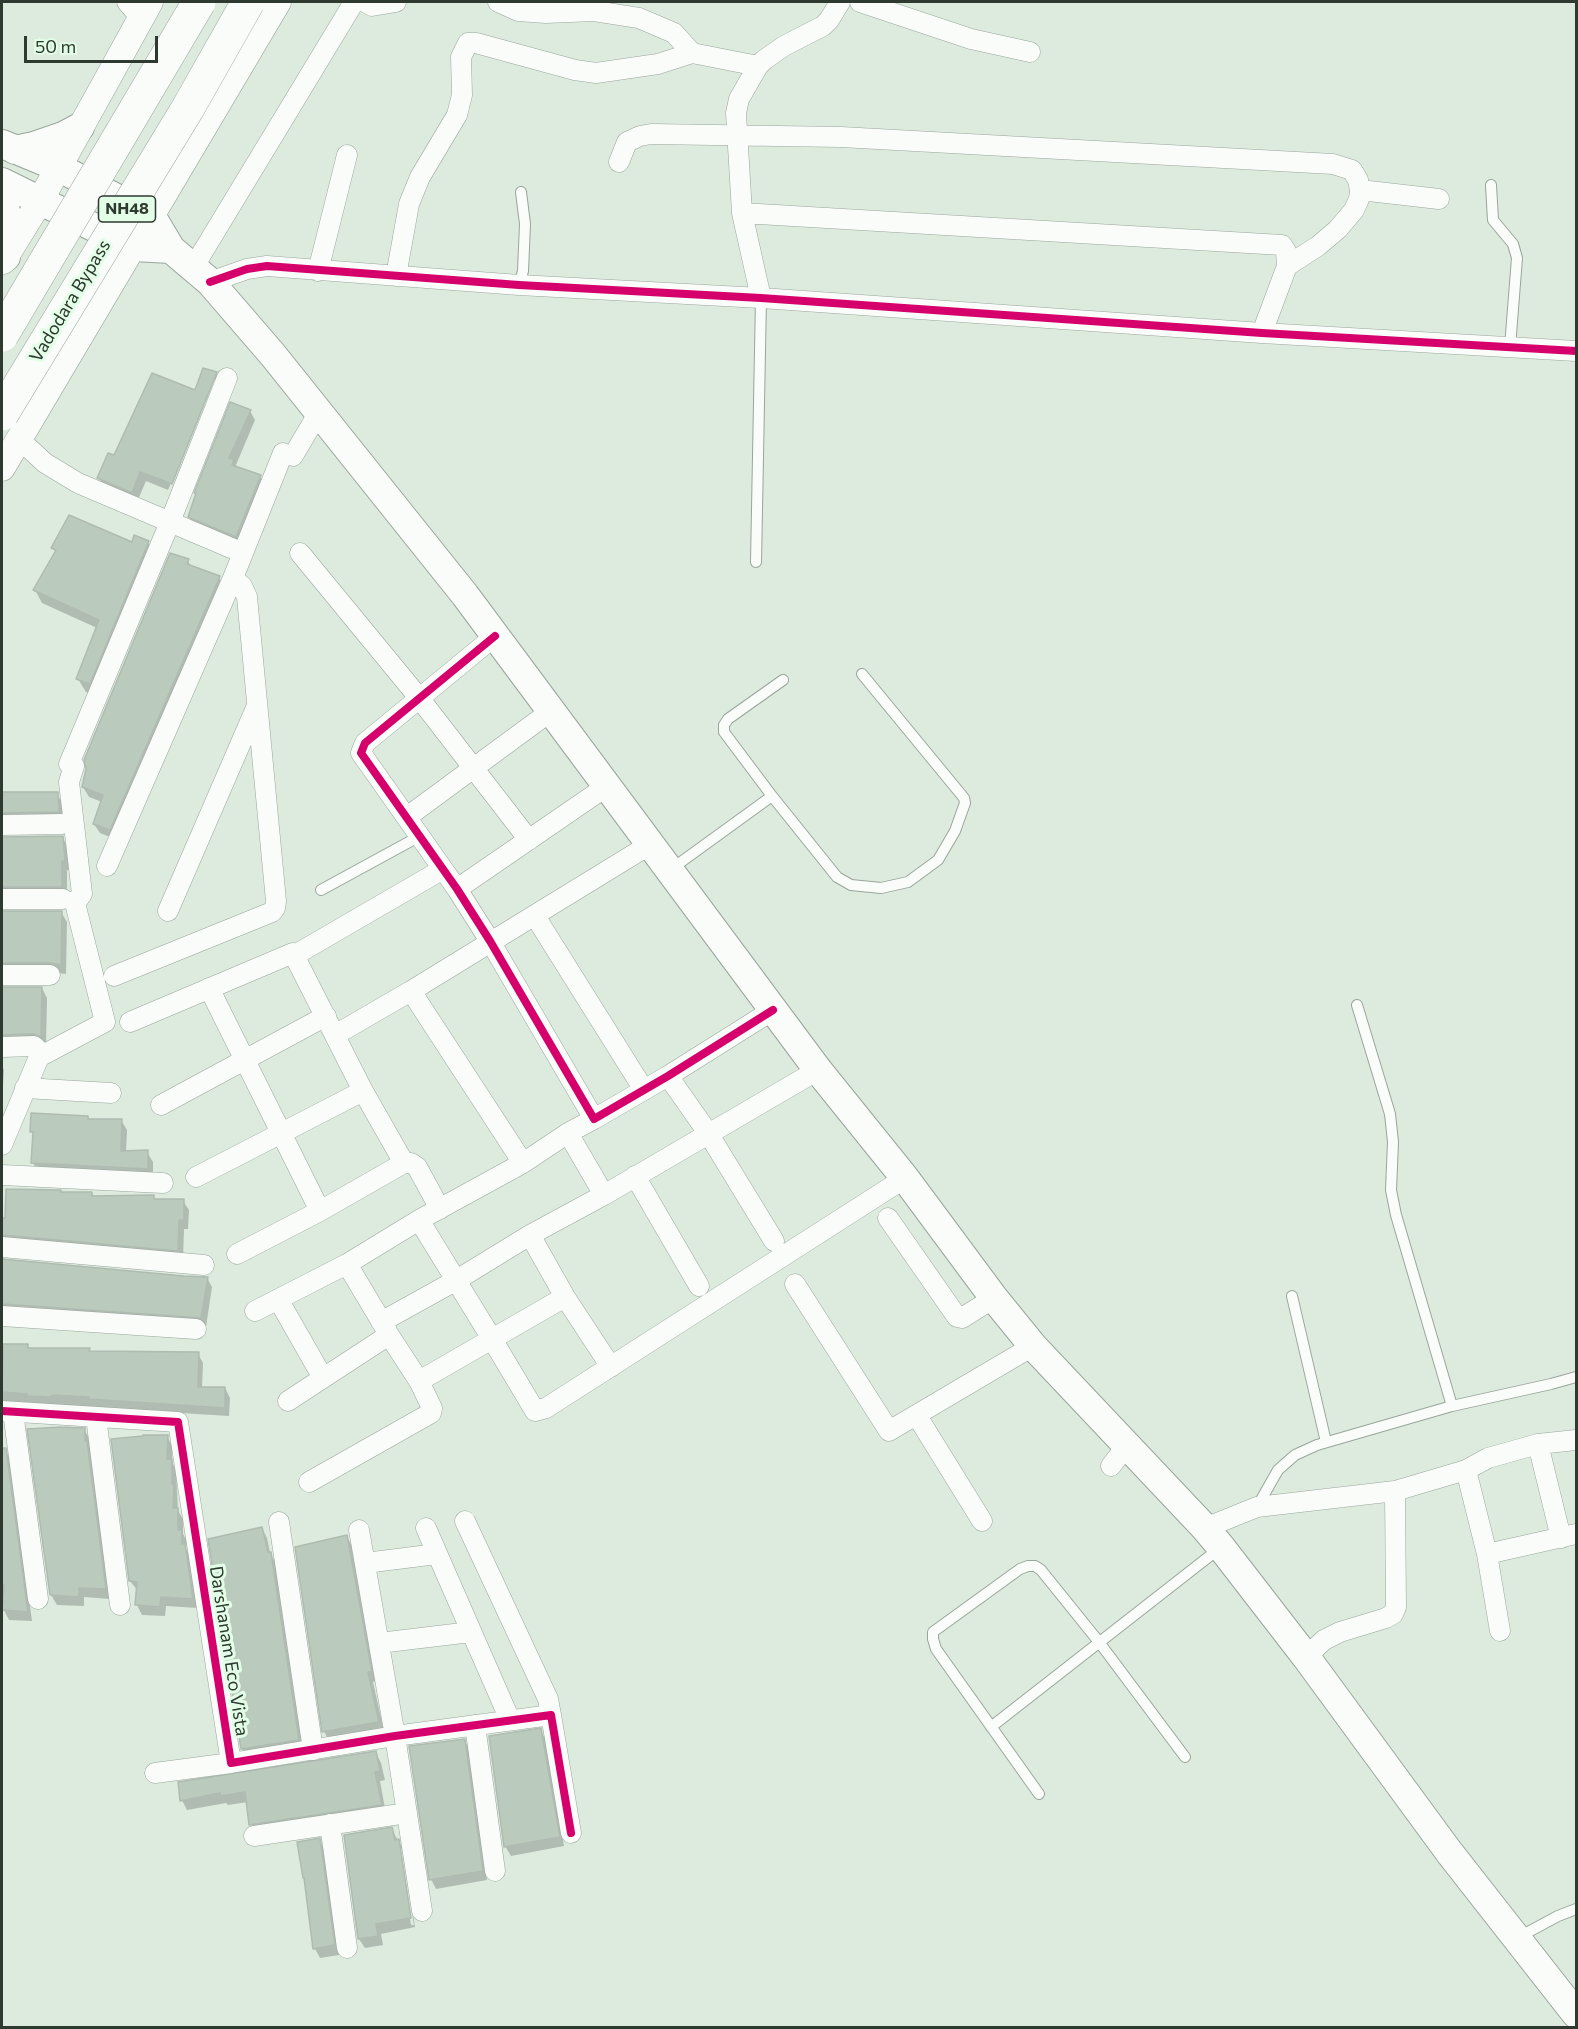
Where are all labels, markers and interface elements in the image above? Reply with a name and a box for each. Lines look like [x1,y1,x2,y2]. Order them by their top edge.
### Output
scale bar [27,24,160,62]
text: 50 m [35,35,76,57]
road number: NH48 [98,196,156,222]
street label: Vadodara Bypass [25,236,115,366]
street label: Darshanam Eco Vista [205,1564,253,1738]

